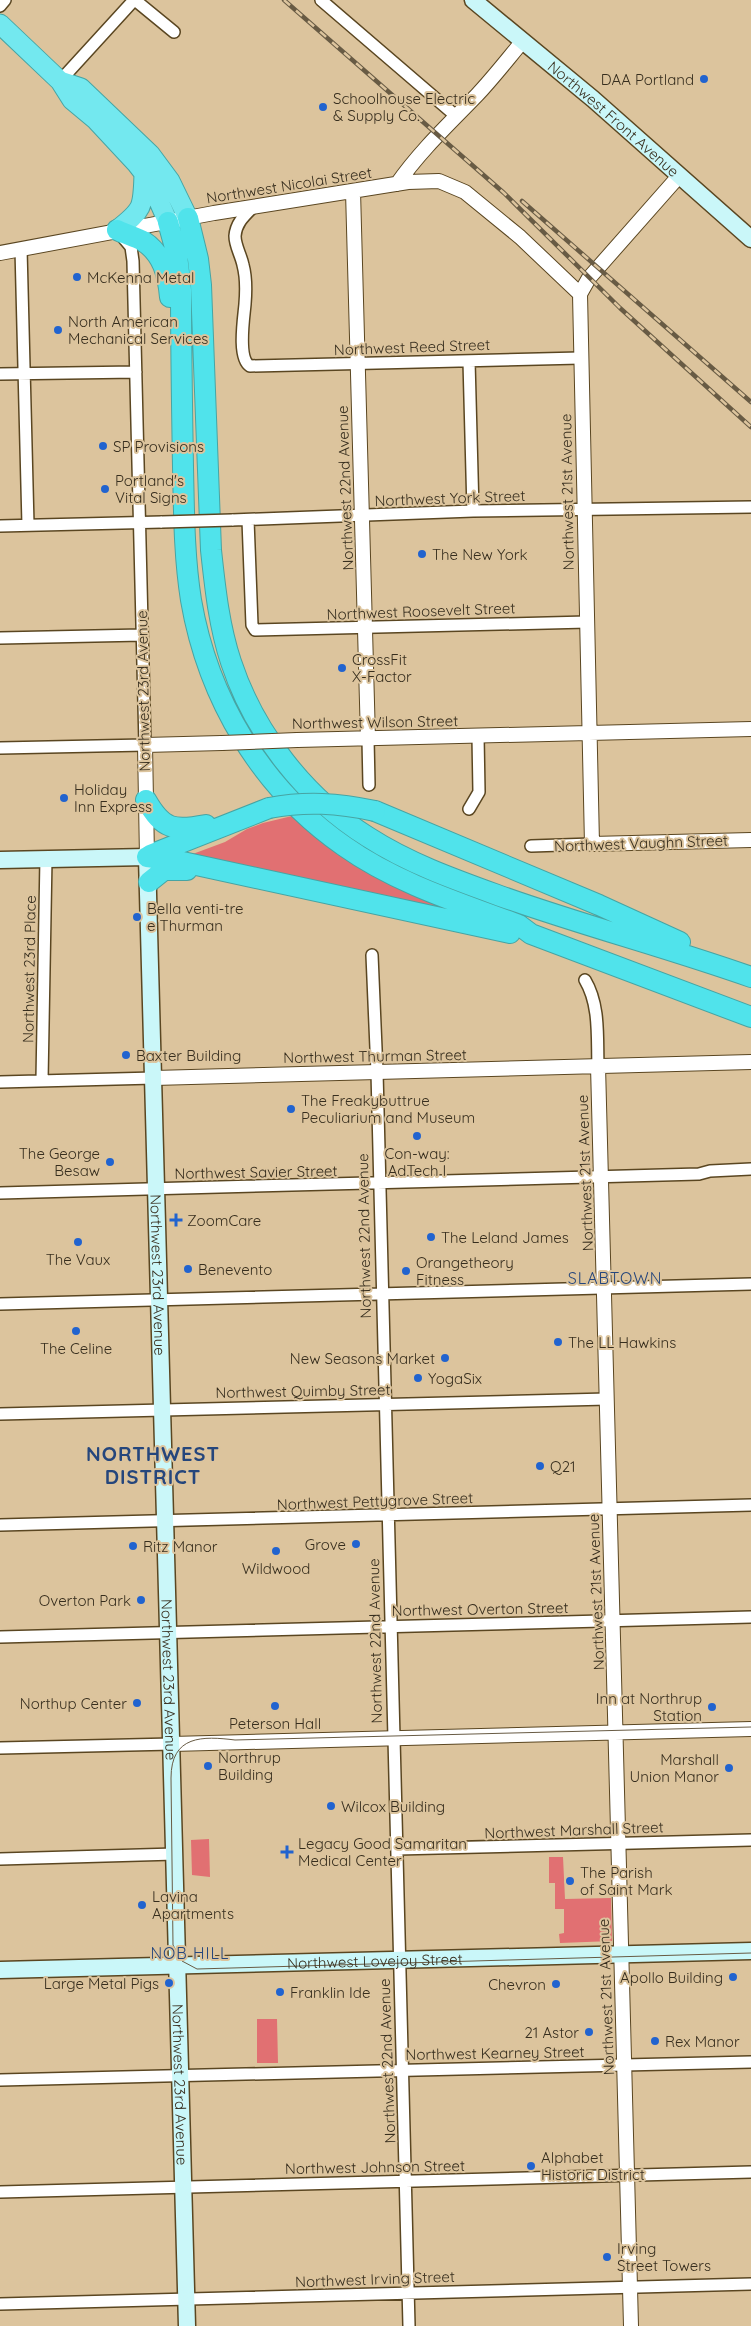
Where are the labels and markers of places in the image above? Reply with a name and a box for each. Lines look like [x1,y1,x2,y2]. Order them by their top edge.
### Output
place label: DAA Portland [601,70,694,89]
marker: DAA Portland [698,73,710,85]
place label: Schoolhouse Electric & Supply Co. [333,89,475,125]
marker: Schoolhouse Electric & Supply Co. [317,101,329,113]
place label: McKenna Metal [87,268,195,287]
marker: McKenna Metal [71,271,83,283]
place label: North American Mechanical Services [68,312,208,348]
marker: North American Mechanical Services [52,324,64,336]
place label: SP Provisions [113,437,204,456]
marker: SP Provisions [97,440,109,452]
place label: Portland's Vital Signs [115,471,187,507]
marker: Portland's Vital Signs [99,483,111,495]
place label: The New York [432,545,528,564]
marker: The New York [416,548,428,560]
place label: CrossFit X-Factor [352,650,412,686]
marker: CrossFit X-Factor [336,662,348,674]
place label: Holiday Inn Express [74,780,152,816]
marker: Holiday Inn Express [58,792,70,804]
place label: Bella venti-tre e Thurman [147,899,243,935]
marker: Bella venti-tre e Thurman [131,911,143,923]
place label: Baxter Building [136,1046,241,1065]
marker: Baxter Building [120,1049,132,1061]
place label: The Freakybuttrue Peculiarium and Museum [301,1091,475,1127]
marker: The Freakybuttrue Peculiarium and Museum [285,1103,297,1115]
marker: Con-way: AdTech I [411,1130,423,1142]
place label: The George Besaw [19,1144,100,1180]
place label: Con-way: AdTech I [384,1144,450,1180]
marker: The George Besaw [104,1156,116,1168]
place label: ZoomCare [187,1211,261,1230]
marker: ZoomCare [169,1213,183,1227]
place label: The Leland James [441,1228,569,1247]
marker: The Leland James [425,1231,437,1243]
marker: The Vaux [72,1236,84,1248]
place label: The Vaux [46,1250,110,1269]
place label: Orangetheory Fitness [416,1253,514,1289]
place label: Benevento [198,1260,272,1279]
marker: Benevento [182,1263,194,1275]
marker: Orangetheory Fitness [400,1265,412,1277]
marker: The Celine [70,1325,82,1337]
place label: The LL Hawkins [568,1333,676,1352]
marker: The LL Hawkins [552,1336,564,1348]
place label: The Celine [40,1339,112,1358]
place label: New Seasons Market [290,1349,435,1368]
marker: New Seasons Market [439,1352,451,1364]
place label: YogaSix [428,1369,482,1388]
marker: YogaSix [412,1372,424,1384]
place label: Q21 [550,1457,576,1476]
marker: Q21 [534,1460,546,1472]
place label: Grove [305,1535,346,1554]
place label: Ritz Manor [143,1537,218,1556]
marker: Grove [350,1538,362,1550]
marker: Ritz Manor [127,1540,139,1552]
marker: Wildwood [270,1545,282,1557]
place label: Wildwood [242,1559,310,1578]
place label: Overton Park [39,1591,131,1610]
marker: Overton Park [135,1594,147,1606]
place label: Inn at Northrup Station [596,1689,702,1725]
place label: Northup Center [20,1694,127,1713]
marker: Northup Center [131,1697,143,1709]
marker: Peterson Hall [269,1700,281,1712]
marker: Inn at Northrup Station [706,1701,718,1713]
place label: Peterson Hall [229,1714,321,1733]
place label: Northrup Building [218,1748,281,1784]
place label: Marshall Union Manor [630,1750,719,1786]
marker: Northrup Building [202,1760,214,1772]
marker: Marshall Union Manor [723,1762,735,1774]
place label: Wilcox Building [341,1797,445,1816]
marker: Wilcox Building [325,1800,337,1812]
place label: Legacy Good Samaritan Medical Center [298,1834,467,1870]
marker: Legacy Good Samaritan Medical Center [280,1845,294,1859]
place label: The Parish of Saint Mark [580,1863,672,1899]
marker: The Parish of Saint Mark [564,1875,576,1887]
place label: Lavina Apartments [152,1887,234,1923]
marker: Lavina Apartments [136,1899,148,1911]
place label: Apollo Building [620,1968,723,1987]
marker: Apollo Building [727,1971,739,1983]
place label: Large Metal Pigs [44,1974,159,1993]
place label: Chevron [488,1975,546,1994]
marker: Large Metal Pigs [163,1977,175,1989]
marker: Chevron [550,1978,562,1990]
place label: Franklin Ide [290,1983,370,2002]
marker: Franklin Ide [274,1986,286,1998]
place label: 21 Astor [524,2023,579,2042]
marker: 21 Astor [583,2026,595,2038]
place label: Rex Manor [665,2032,740,2051]
marker: Rex Manor [649,2035,661,2047]
place label: Alphabet Historic District [541,2148,645,2184]
marker: Alphabet Historic District [525,2160,537,2172]
place label: Irving Street Towers [617,2239,711,2275]
marker: Irving Street Towers [601,2251,613,2263]

